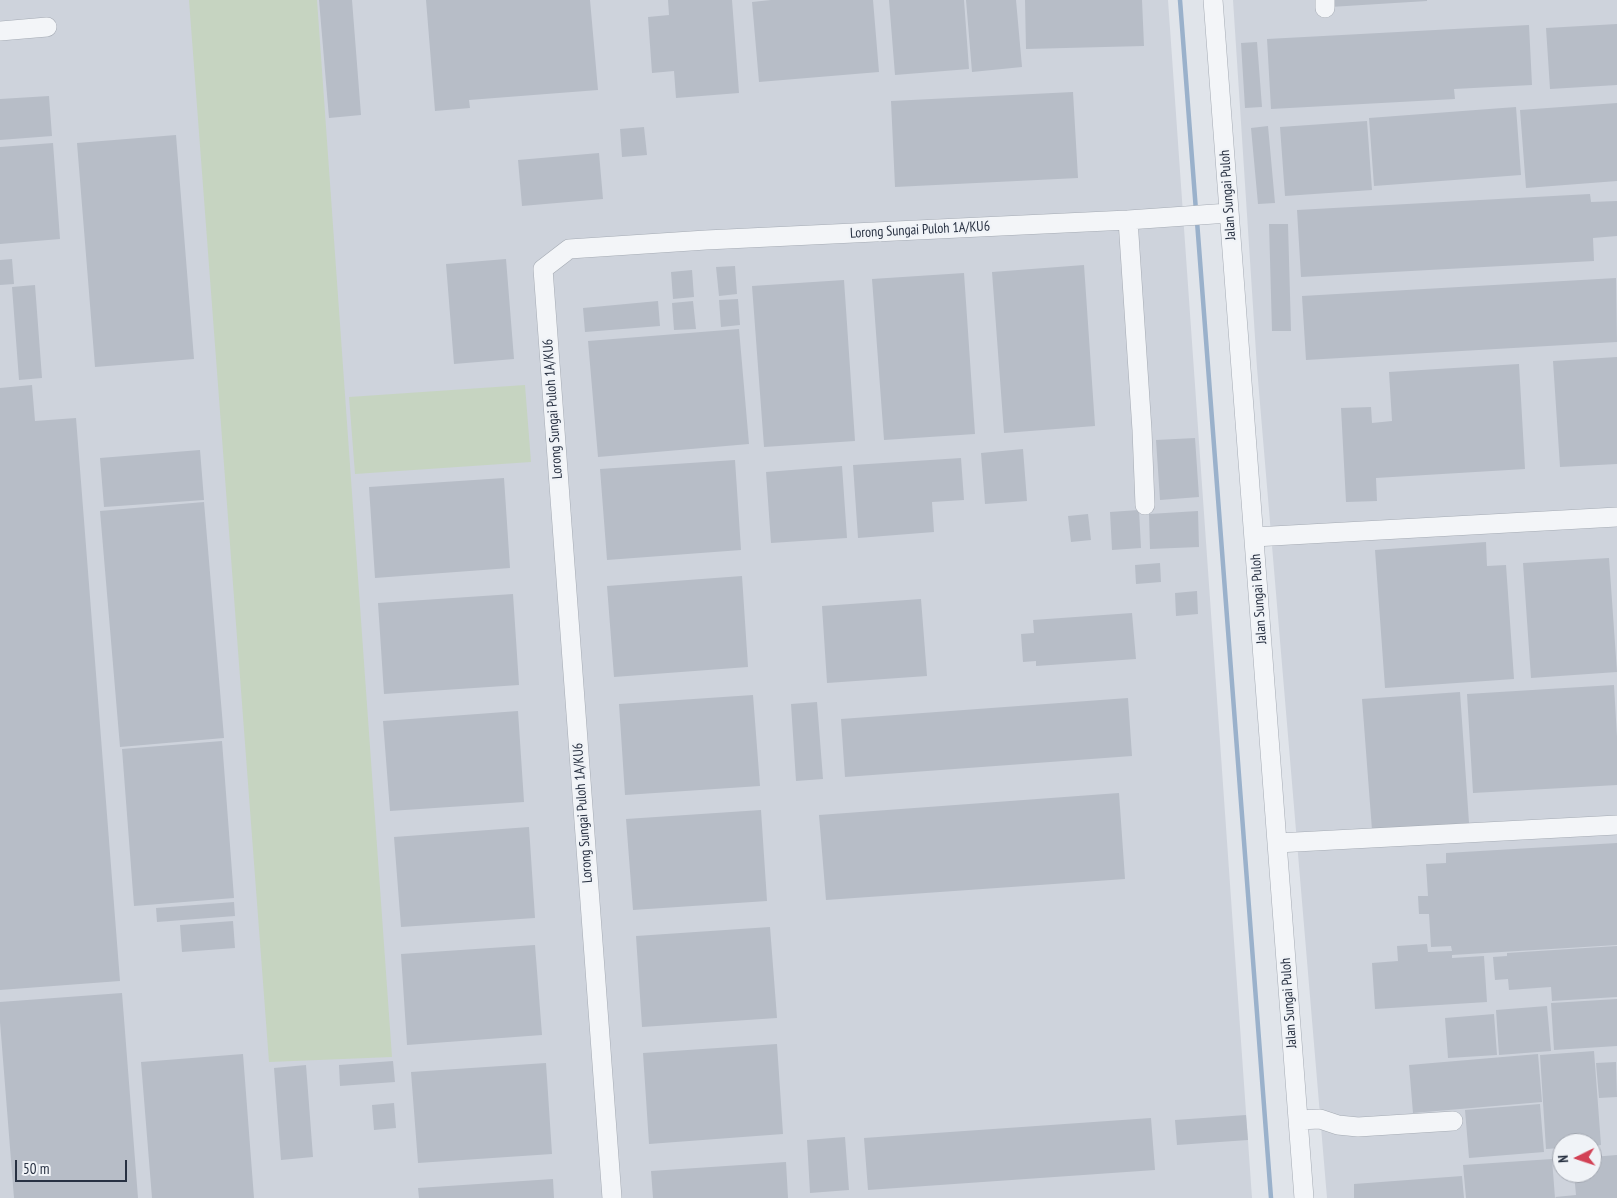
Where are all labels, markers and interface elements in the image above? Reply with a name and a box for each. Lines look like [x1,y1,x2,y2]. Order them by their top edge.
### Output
street label: Jalan Sungai Puloh [1216,149,1240,241]
street label: Lorong Sungai Puloh 1A/KU6 [850,218,990,242]
street label: Lorong Sungai Puloh 1A/KU6 [540,339,566,479]
street label: Jalan Sungai Puloh [1247,553,1271,645]
street label: Lorong Sungai Puloh 1A/KU6 [570,743,596,883]
street label: Jalan Sungai Puloh [1277,957,1301,1049]
north arrow [1552,1133,1602,1183]
scale bar [18,1150,130,1182]
text: N [1554,1155,1572,1163]
text: 50 m [23,1159,49,1178]

